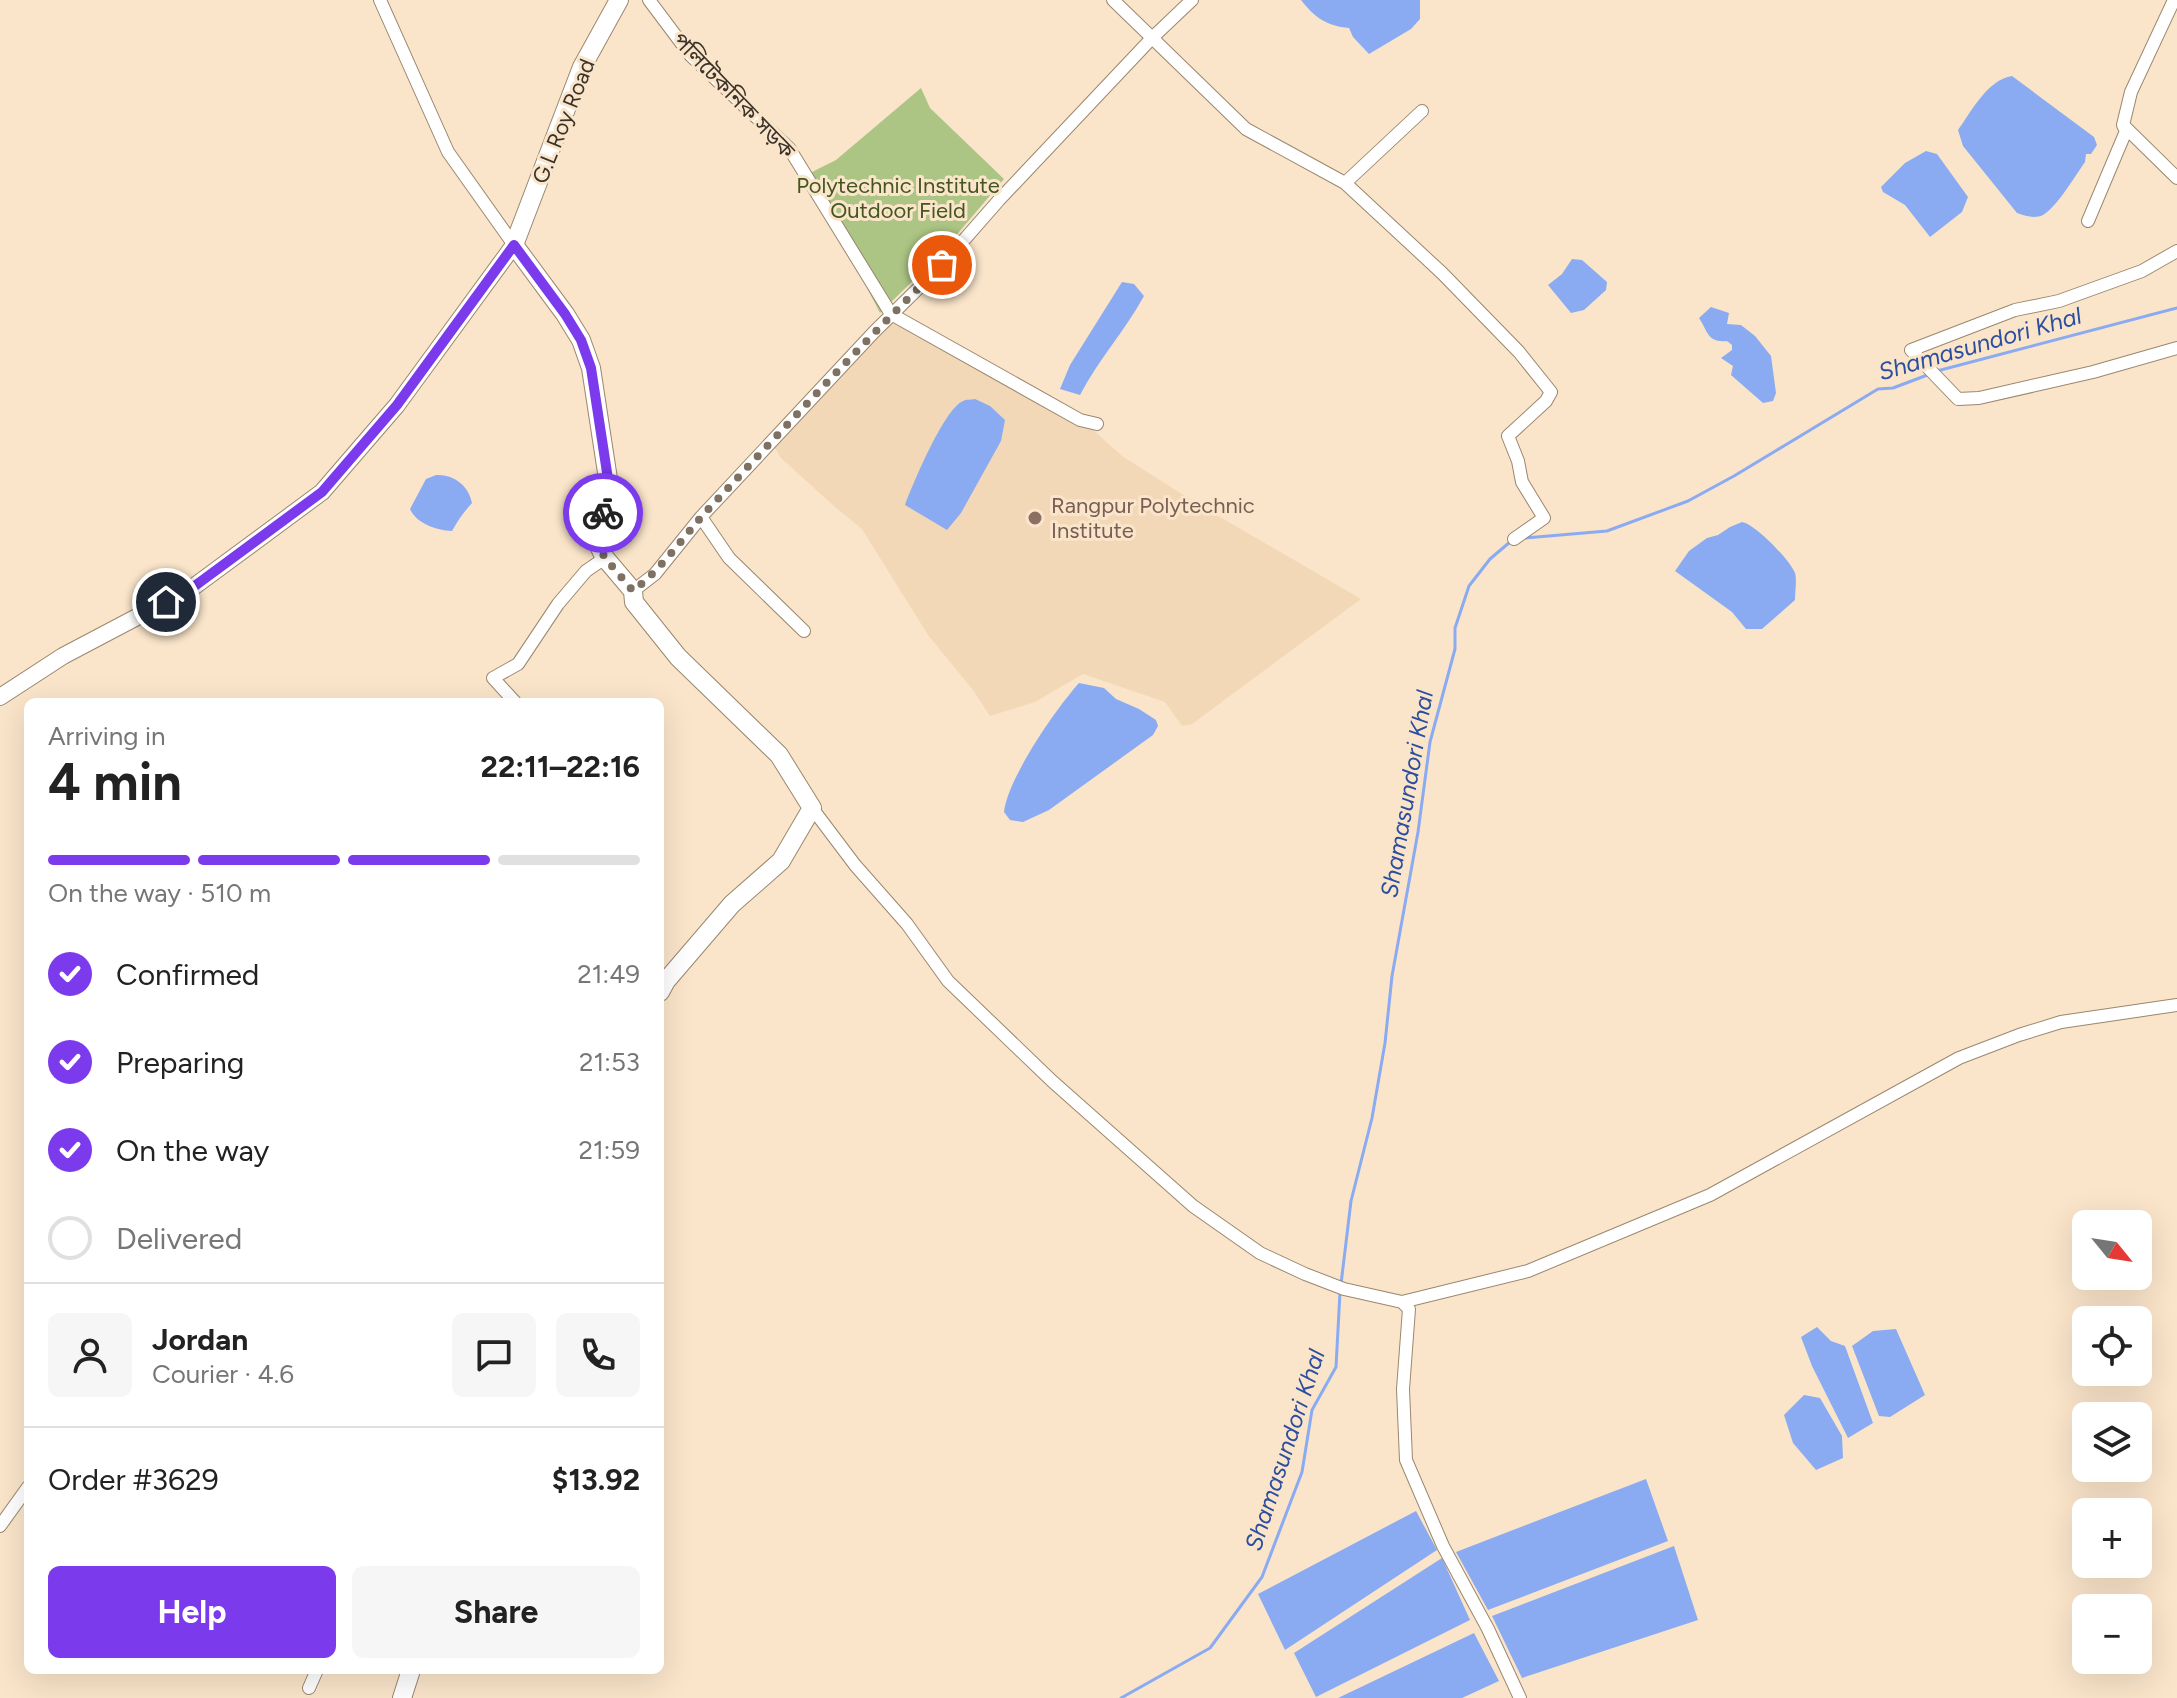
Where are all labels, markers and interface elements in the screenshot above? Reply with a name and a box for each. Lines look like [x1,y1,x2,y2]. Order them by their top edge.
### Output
street label: পলিটেকনিক সড়ক [667,27,801,164]
street label: G.L Roy Road [526,55,601,187]
park label: Polytechnic Institute Outdoor Field [796,172,1000,224]
pin [908,231,976,299]
icon: bag [920,243,964,287]
water label: Shamasundori Khal [1875,300,2085,386]
courier [563,473,643,553]
icon: bike [581,491,625,535]
place label: Rangpur Polytechnic Institute [1051,492,1255,544]
marker: Rangpur Polytechnic Institute [1026,509,1044,527]
pin [132,568,200,636]
icon: home [144,580,188,624]
water label: Shamasundori Khal [1374,687,1439,900]
text: Arriving in [48,720,166,752]
text: 22:11–22:16 [481,748,640,785]
text: 4 min [48,751,182,813]
text: On the way · 510 m [48,877,271,909]
icon: check [48,952,92,996]
text: Confirmed [116,956,259,993]
text: 21:49 [577,958,640,990]
icon: check [48,1040,92,1084]
text: Preparing [116,1044,244,1081]
text: 21:53 [579,1046,640,1078]
icon: check [48,1128,92,1172]
text: On the way [116,1132,269,1169]
text: 21:59 [578,1134,640,1166]
north arrow [2072,1210,2152,1290]
map controls [2072,1210,2152,1674]
text: Delivered [116,1220,242,1257]
button: locate [2072,1306,2152,1386]
button: person [48,1313,132,1397]
button: chat [452,1313,536,1397]
button: phone [556,1313,640,1397]
text: Jordan [152,1321,248,1358]
water label: Shamasundori Khal [1238,1345,1331,1554]
text: Courier · 4.6 [152,1358,294,1390]
button: layers [2072,1402,2152,1482]
text: Order #3629 [48,1461,219,1498]
text: $13.92 [552,1461,640,1498]
button: + [2072,1498,2152,1578]
button: Help [48,1566,336,1658]
button: Share [352,1566,640,1658]
button: − [2072,1594,2152,1674]

